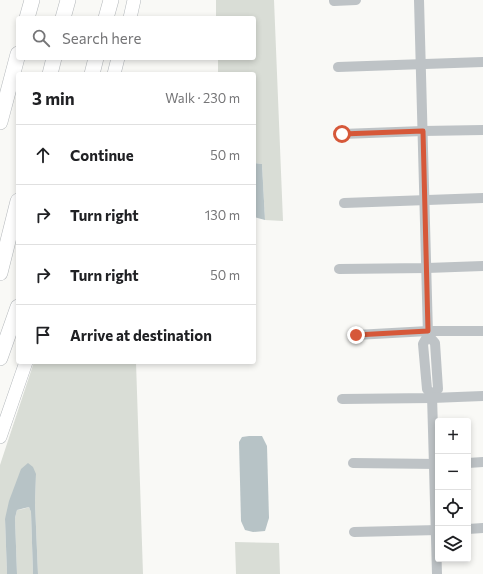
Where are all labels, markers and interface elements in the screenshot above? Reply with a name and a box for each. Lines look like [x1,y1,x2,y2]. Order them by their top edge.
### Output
search box [16,16,256,60]
icon: search [30,27,52,49]
text: Search here [62,29,141,47]
text: 3 min [32,88,75,109]
text: Walk · 230 m [165,90,240,106]
route start [333,125,351,143]
icon: ahead [32,144,54,166]
text: Continue [70,146,134,164]
text: 50 m [210,147,240,163]
icon: right [32,204,54,226]
text: Turn right [70,206,139,224]
text: 130 m [205,207,240,223]
icon: right [32,264,54,286]
text: Turn right [70,266,139,284]
text: 50 m [210,267,240,283]
icon: arrive [32,324,54,346]
text: Arrive at destination [70,326,212,344]
route end [347,326,365,344]
map controls [435,418,471,562]
button: + [435,418,471,454]
button: − [435,454,471,490]
button: locate [435,490,471,526]
button: layers [435,526,471,562]

